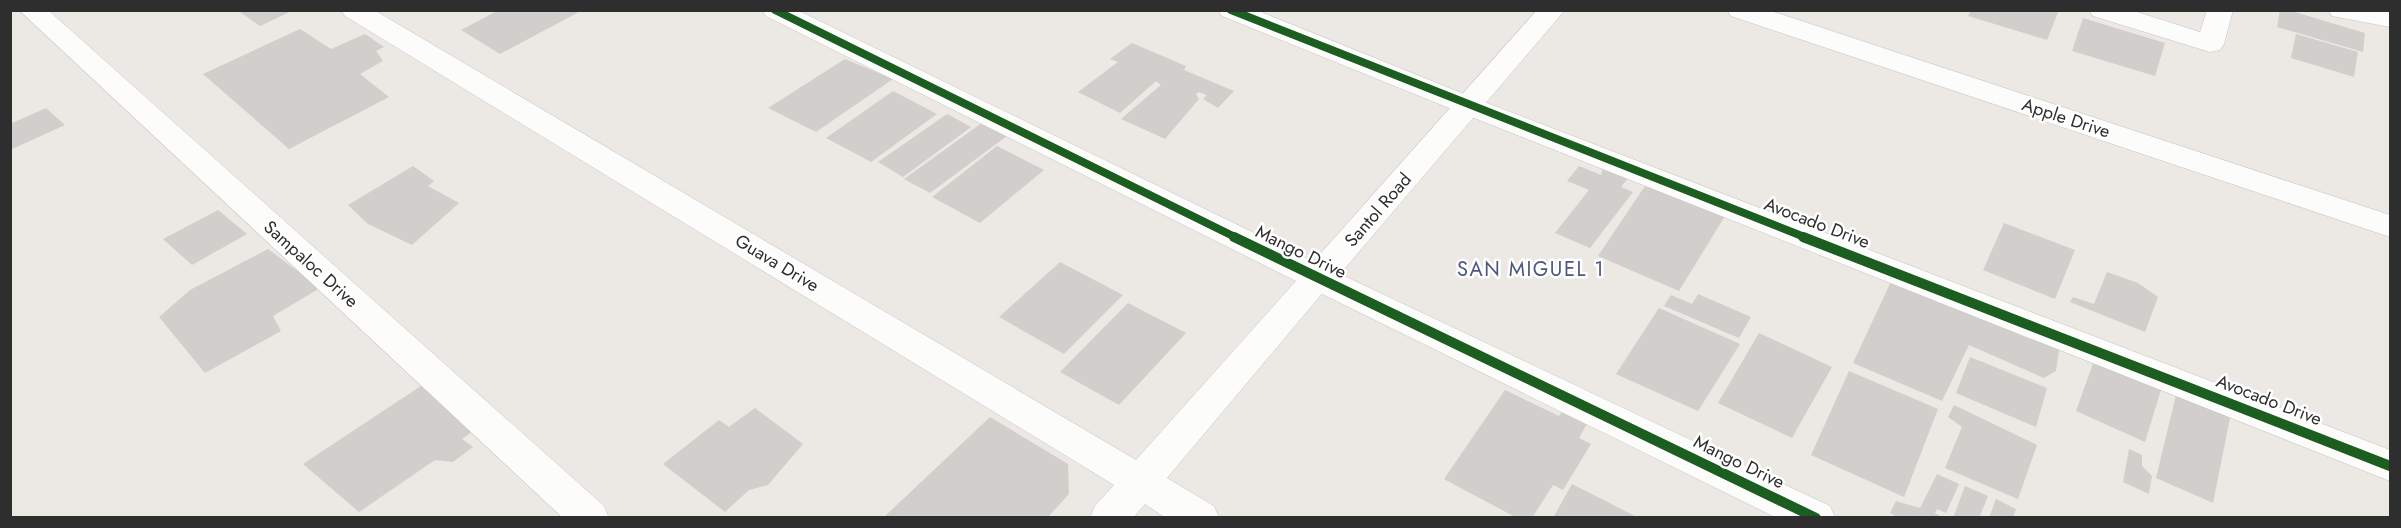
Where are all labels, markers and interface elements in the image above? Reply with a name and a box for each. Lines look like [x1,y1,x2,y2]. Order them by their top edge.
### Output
street label: Apple Drive [2019,92,2113,144]
street label: Santol Road [1339,167,1417,253]
street label: Avocado Drive [1760,191,1874,255]
street label: Sampaloc Drive [258,214,364,314]
street label: Mango Drive [1251,219,1351,285]
street label: Guava Drive [730,228,824,298]
district label: SAN MIGUEL 1 [1457,255,1605,284]
street label: Avocado Drive [2212,368,2326,432]
street label: Mango Drive [1689,429,1789,495]

